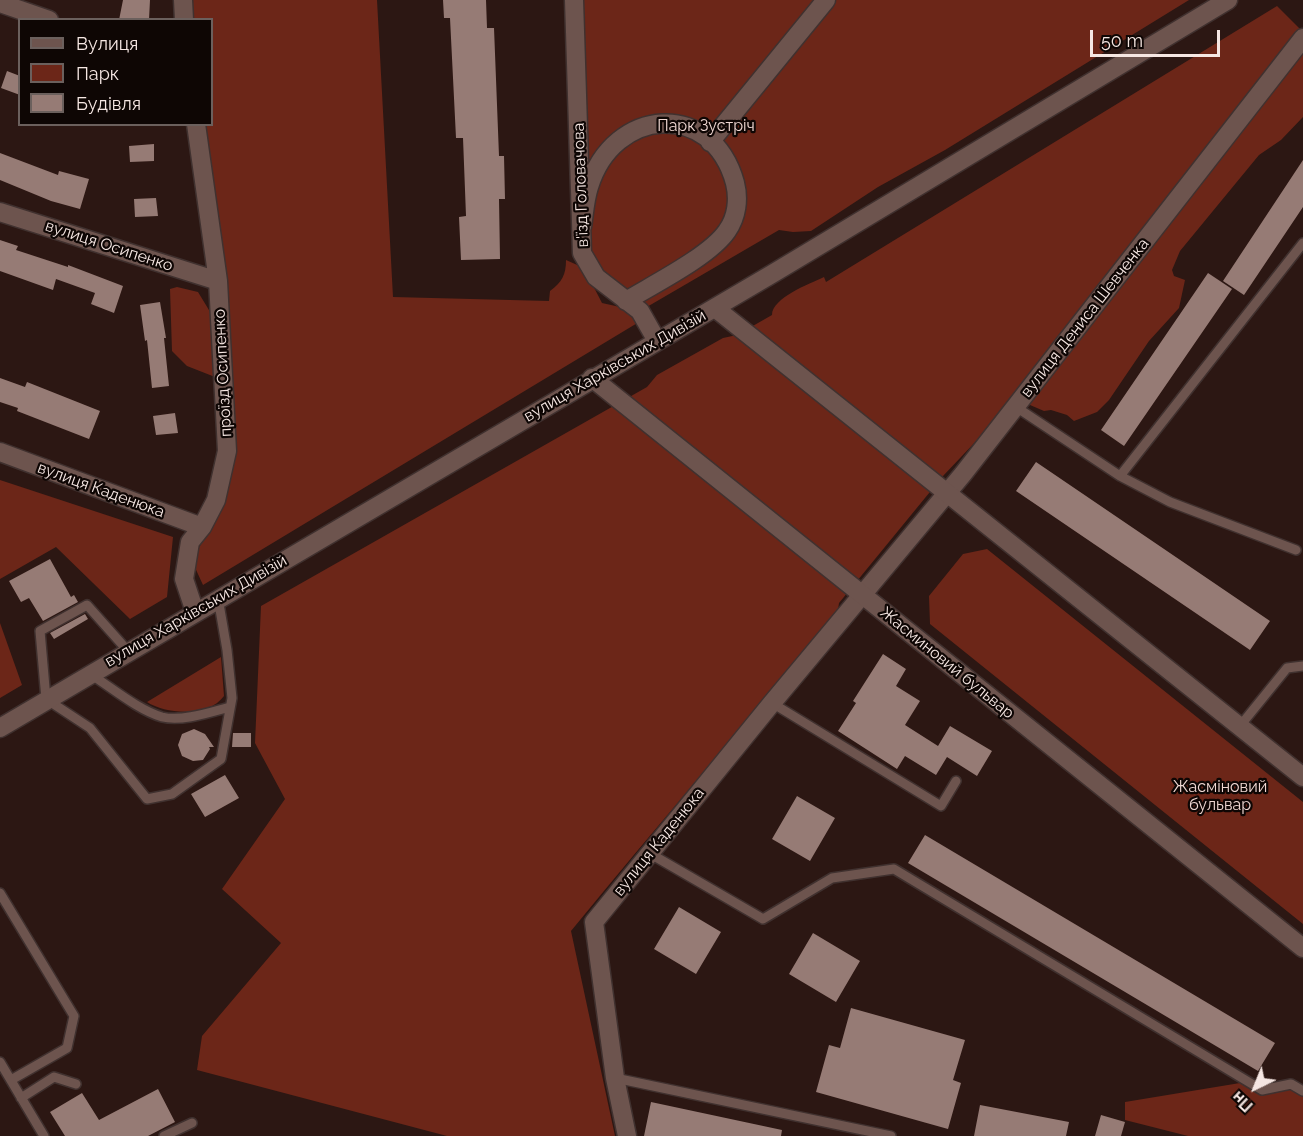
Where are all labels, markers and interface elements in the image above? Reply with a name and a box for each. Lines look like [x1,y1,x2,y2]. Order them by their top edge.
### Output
legend [18,18,213,126]
scale bar [1093,18,1224,56]
text: 50 m [1101,30,1143,51]
text: Вулиця [76,33,138,54]
text: Парк [76,63,119,84]
text: Будівля [76,93,141,114]
park label: Парк Зустріч [657,116,755,136]
street label: в'їзд Головачова [569,122,593,248]
street label: вулиця Осипенко [43,216,175,276]
street label: вулиця Дениса Шевченка [1017,235,1153,401]
street label: вулиця Харківських Дивізій [521,306,709,426]
street label: проїзд Осипенко [210,308,236,438]
street label: вулиця Каденюка [35,458,167,522]
street label: вулиця Харківських Дивізій [102,551,290,671]
street label: Жасминовий бульвар [876,603,1018,723]
park label: Жасміновий бульвар [1173,777,1267,815]
street label: вулиця Каденюка [609,784,709,900]
north arrow [1225,1058,1285,1118]
text: Пн [1228,1087,1257,1116]

